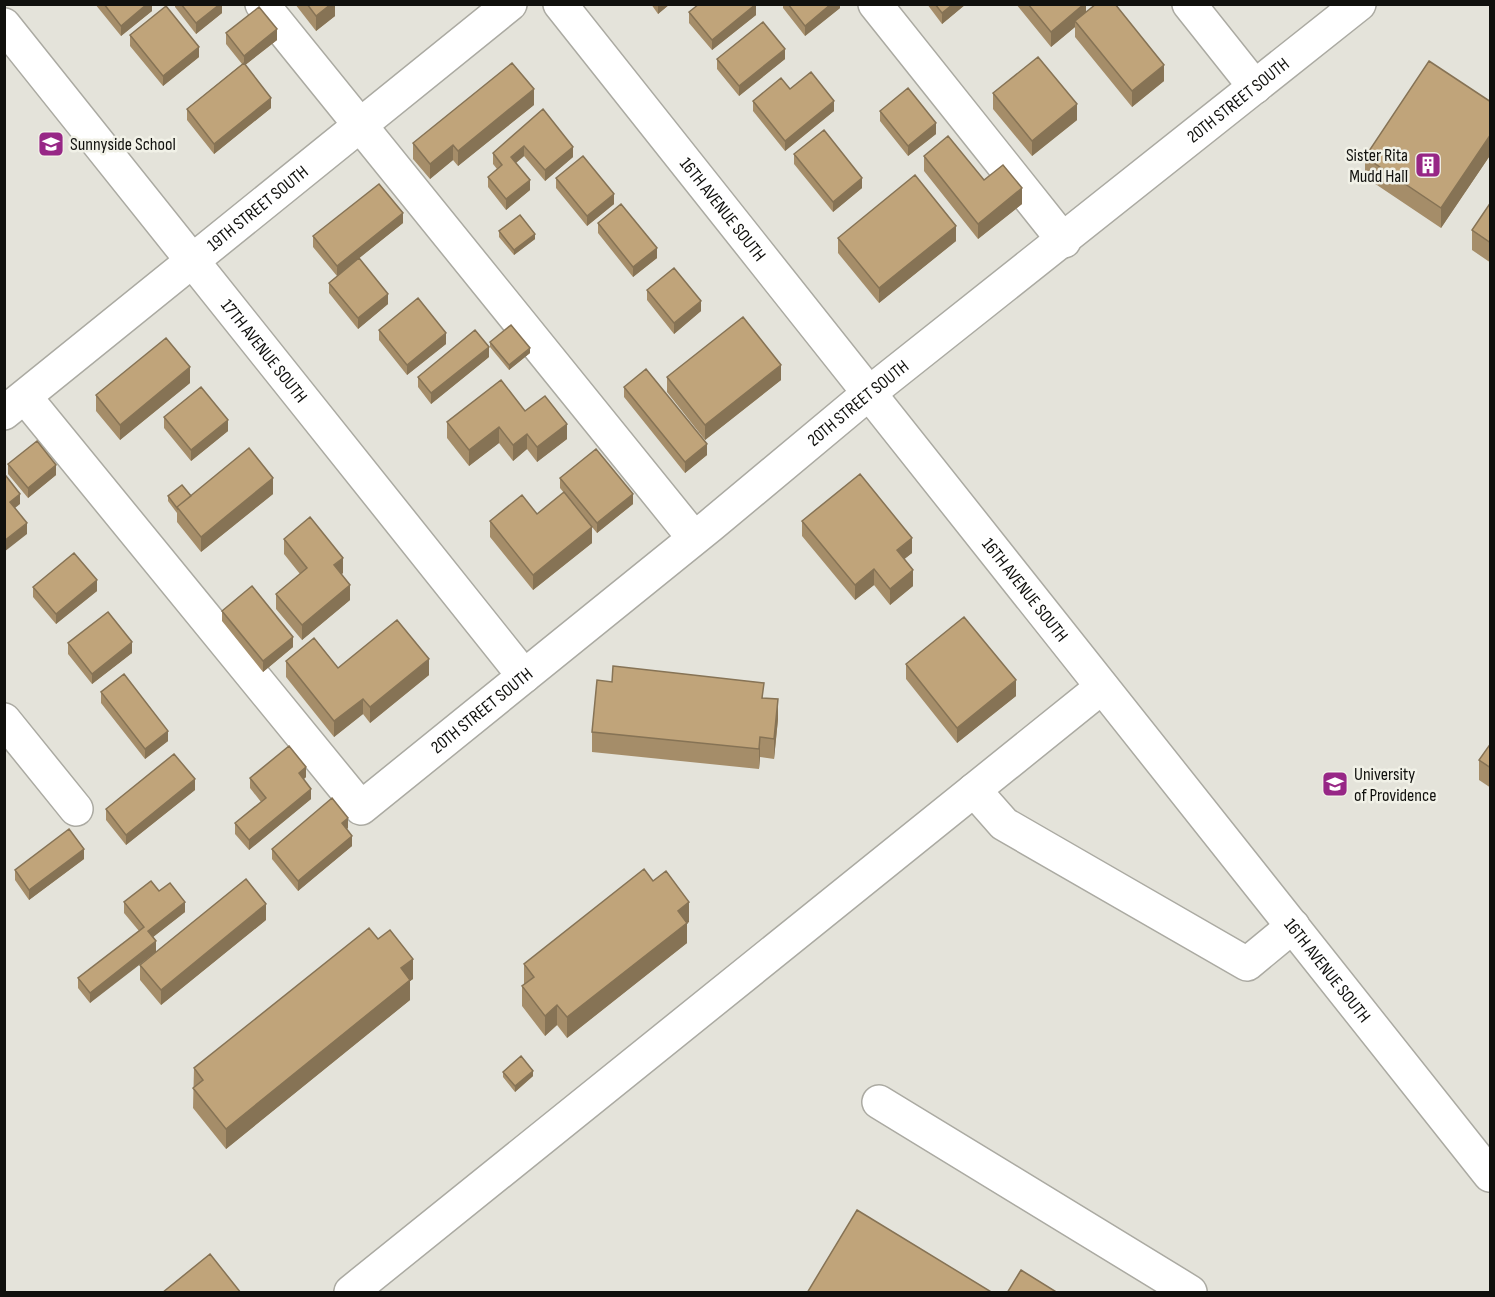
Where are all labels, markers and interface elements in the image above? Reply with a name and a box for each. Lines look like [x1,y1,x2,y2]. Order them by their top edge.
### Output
street label: 20TH STREET SOUTH [1183,53,1293,147]
school or university icon: Sunnyside School [36,129,66,159]
place label: Sunnyside School [70,134,176,155]
place label: Sister Rita Mudd Hall [1346,145,1408,187]
building icon: Sister Rita Mudd Hall [1413,150,1443,180]
street label: 16TH AVENUE SOUTH [675,153,770,265]
street label: 19TH STREET SOUTH [203,161,312,255]
street label: 17TH AVENUE SOUTH [217,295,312,407]
street label: 20TH STREET SOUTH [803,355,913,451]
street label: 16TH AVENUE SOUTH [978,534,1073,646]
street label: 20TH STREET SOUTH [427,663,537,758]
place label: University of Providence [1354,764,1436,806]
school or university icon: University of Providence [1320,769,1350,799]
street label: 16TH AVENUE SOUTH [1280,914,1375,1026]

